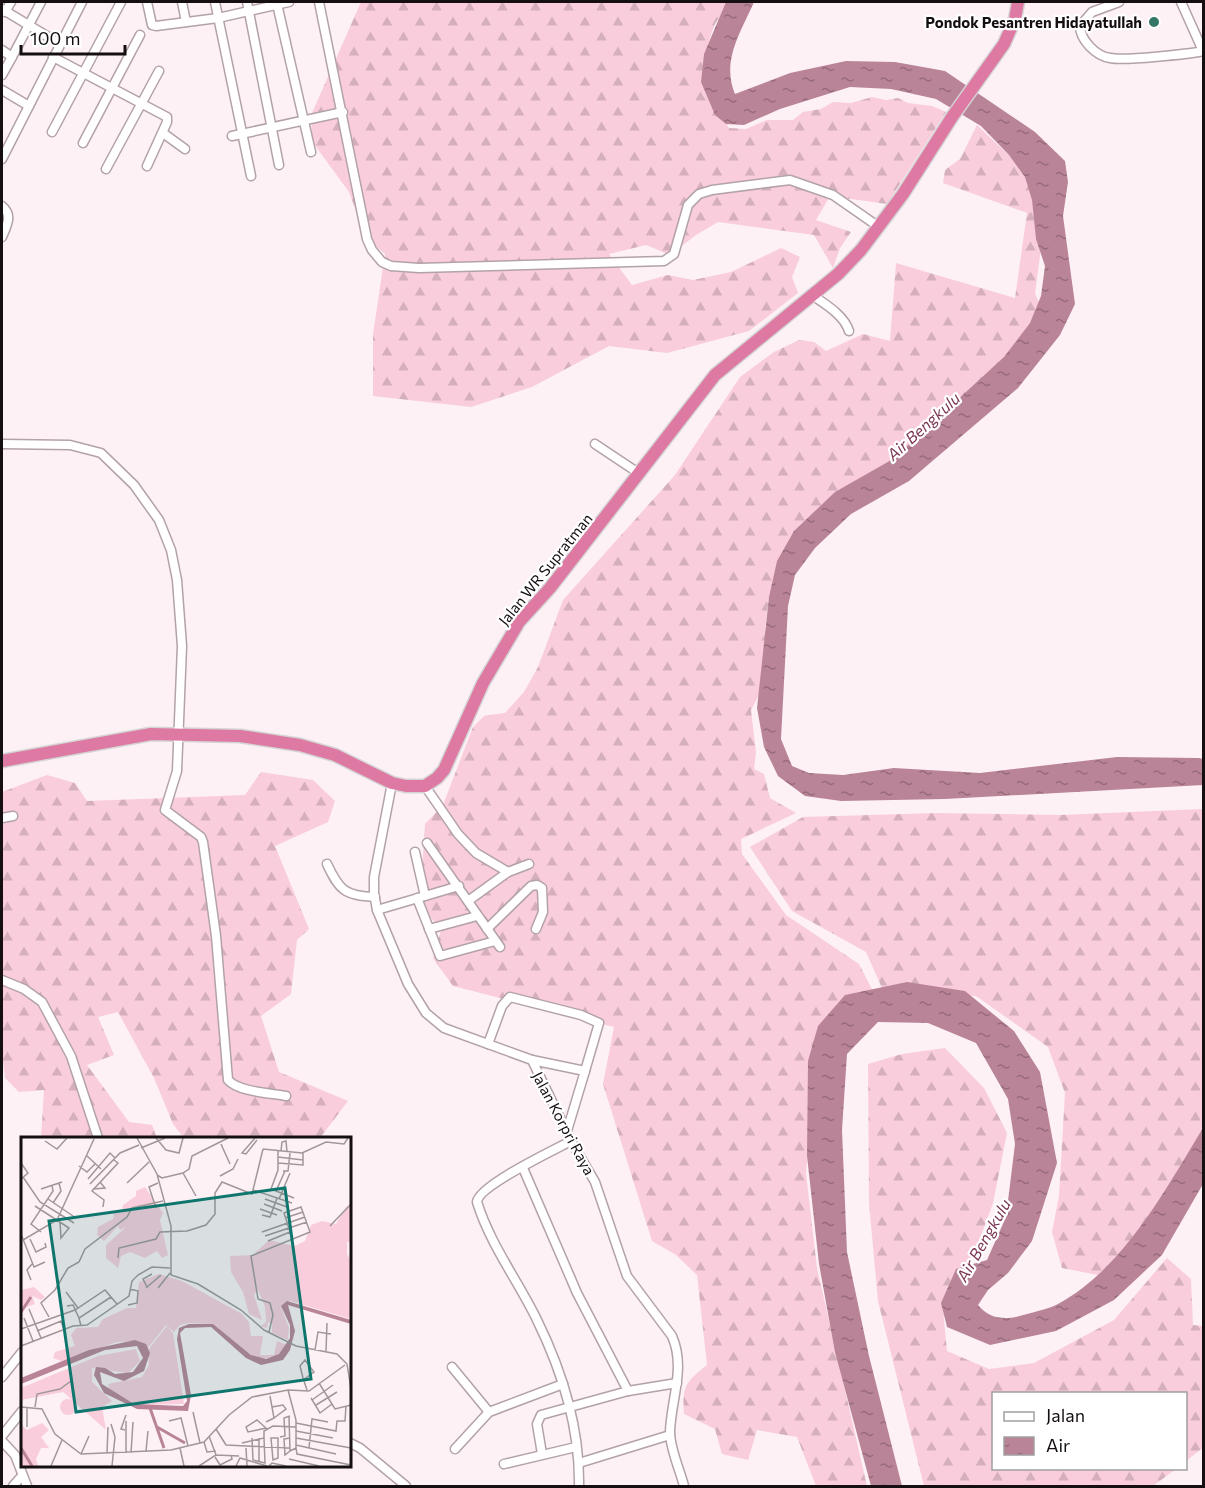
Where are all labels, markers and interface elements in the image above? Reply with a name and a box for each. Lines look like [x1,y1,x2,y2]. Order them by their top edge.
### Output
place label: Pondok Pesantren Hidayatullah [925,13,1142,31]
marker: Pondok Pesantren Hidayatullah [1147,15,1161,29]
scale bar [21,18,124,56]
text: 100 m [30,27,80,49]
water label: Air Bengkulu [882,388,964,464]
street label: Jalan WR Supratman [494,509,596,629]
street label: Jalan Korpri Raya [529,1068,599,1178]
inset map [21,1137,351,1467]
water label: Air Bengkulu [951,1195,1014,1285]
legend [992,1392,1187,1470]
text: Jalan [1046,1404,1085,1426]
text: Air [1046,1434,1070,1456]

